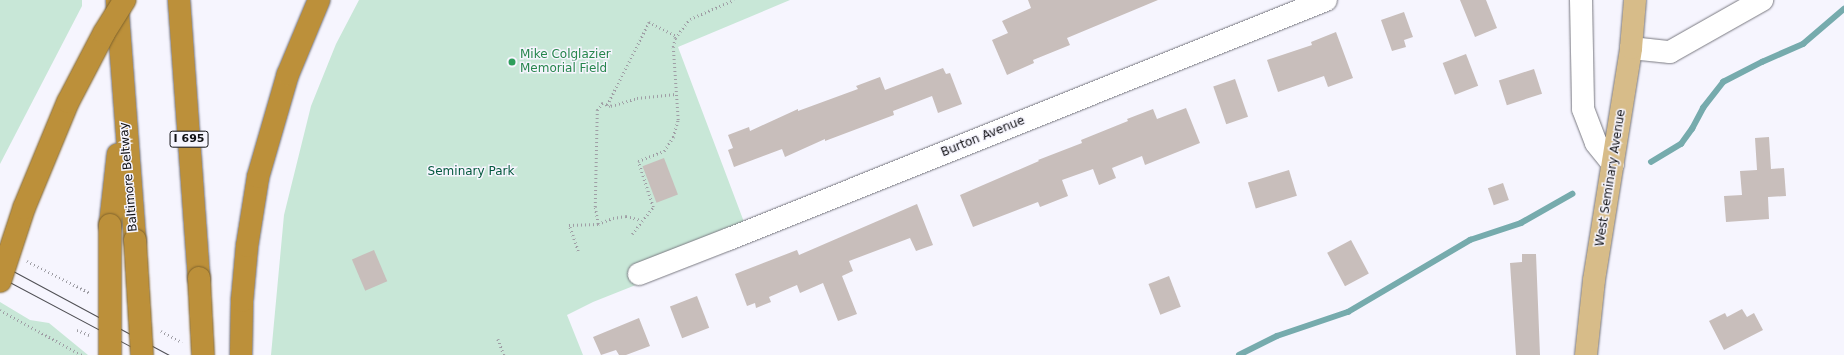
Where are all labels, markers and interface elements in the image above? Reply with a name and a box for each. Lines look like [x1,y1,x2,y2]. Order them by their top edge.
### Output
place label: Mike Colglazier Memorial Field [520,48,611,76]
marker: Mike Colglazier Memorial Field [507,57,517,67]
street label: West Seminary Avenue [1593,108,1629,248]
street label: Burton Avenue [939,114,1027,160]
street label: Baltimore Beltway [117,122,141,232]
road number: I 695 [169,130,209,148]
park label: Seminary Park [428,165,514,179]

